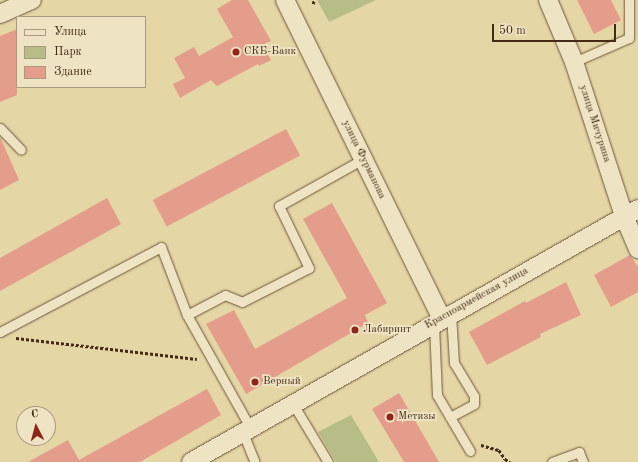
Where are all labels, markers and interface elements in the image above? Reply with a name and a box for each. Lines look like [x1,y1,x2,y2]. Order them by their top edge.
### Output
legend [16,16,146,88]
scale bar [494,16,618,42]
text: 50 m [499,25,526,37]
text: Улица [54,26,87,38]
place label: СКБ-Банк [244,45,296,59]
text: Парк [54,46,82,58]
marker: СКБ-Банк [231,47,241,57]
text: Здание [54,66,92,78]
street label: улица Мичурина [575,84,613,164]
street label: улица Фурманова [338,118,388,202]
street label: Красноармейская улица [423,265,531,333]
place label: Лабиринт [363,323,411,337]
marker: Лабиринт [350,325,360,335]
place label: Верный [263,375,301,389]
marker: Верный [250,377,260,387]
north arrow [16,406,56,446]
text: С [31,409,39,420]
place label: Метизы [398,410,435,424]
marker: Метизы [385,412,395,422]

